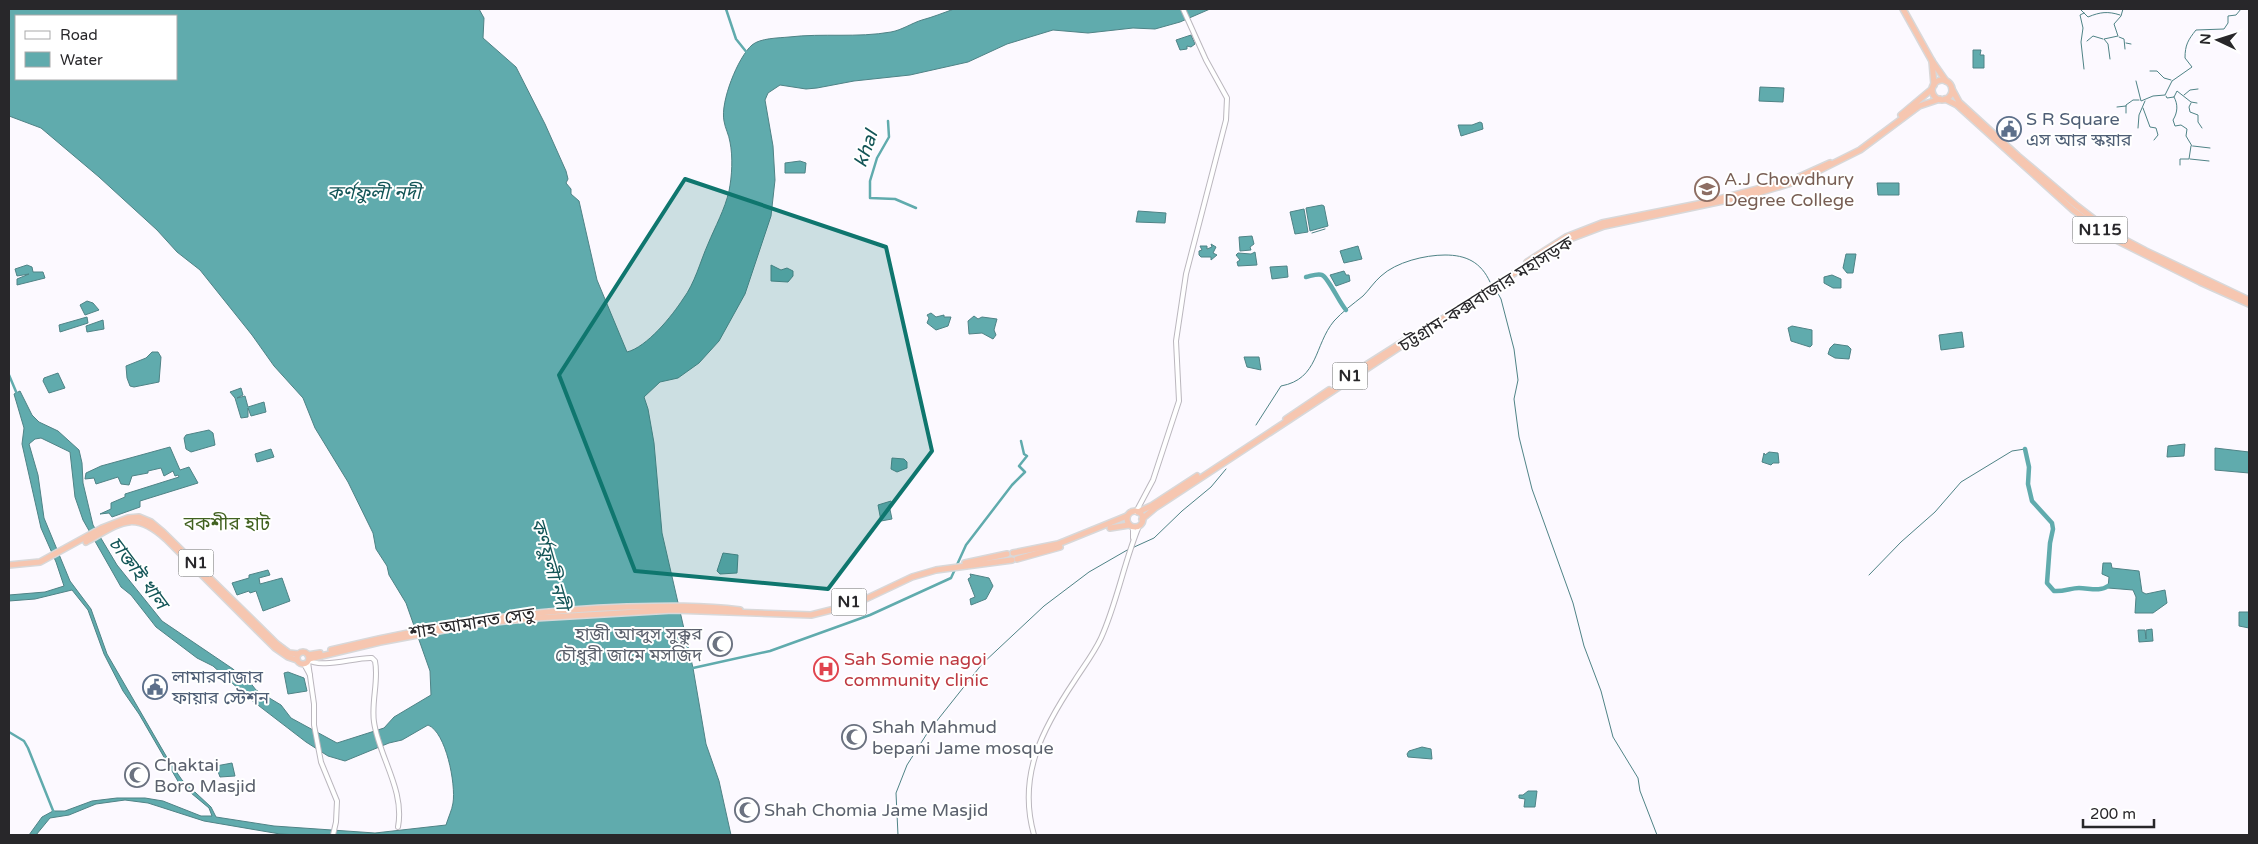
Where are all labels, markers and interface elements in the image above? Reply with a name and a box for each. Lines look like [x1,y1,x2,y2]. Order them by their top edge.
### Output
legend [15,15,178,80]
north arrow [2193,15,2243,65]
text: Road [60,26,98,44]
text: N [2197,33,2214,45]
text: Water [60,51,103,69]
place label: S R Square এস আর স্কয়ার [2026,108,2132,151]
public building icon: S R Square এস আর স্কয়ার [1996,116,2022,142]
water label: khal [850,126,883,170]
place label: A.J Chowdhury Degree College [1724,168,1854,211]
school or university icon: A.J Chowdhury Degree College [1694,176,1720,202]
water label: কর্ণফুলী নদী [327,181,425,204]
road number: N115 [2072,216,2128,244]
street label: চট্টগ্রাম-কক্সবাজার মহাসড়ক [1394,231,1578,357]
road number: N1 [1332,362,1368,390]
district label: বকশীর হাট [183,512,271,535]
water label: কর্ণফুলী নদী [526,516,576,616]
water label: চাক্তাই খাল [104,532,175,617]
road number: N1 [178,550,214,576]
road number: N1 [832,588,866,616]
street label: শাহ আমানত সেতু [407,602,537,644]
place label: হাজী আব্দুস সুক্কুর চৌধুরী জামে মসজিদ [555,623,703,666]
mosque icon: হাজী আব্দুস সুক্কুর চৌধুরী জামে মসজিদ [707,631,733,657]
place label: Sah Somie nagoi community clinic [844,648,989,691]
hospital icon: Sah Somie nagoi community clinic [813,656,839,682]
place label: লামারবাজার ফায়ার স্টেশন [171,666,270,709]
public building icon: লামারবাজার ফায়ার স্টেশন [142,674,168,700]
place label: Shah Mahmud bepani Jame mosque [872,716,1054,759]
mosque icon: Shah Mahmud bepani Jame mosque [841,724,867,750]
place label: Chaktai Boro Masjid [154,754,256,797]
mosque icon: Chaktai Boro Masjid [124,762,150,788]
scale bar [2083,796,2154,828]
mosque icon: Shah Chomia Jame Masjid [734,797,760,823]
place label: Shah Chomia Jame Masjid [764,799,988,821]
text: 200 m [2090,805,2136,823]

